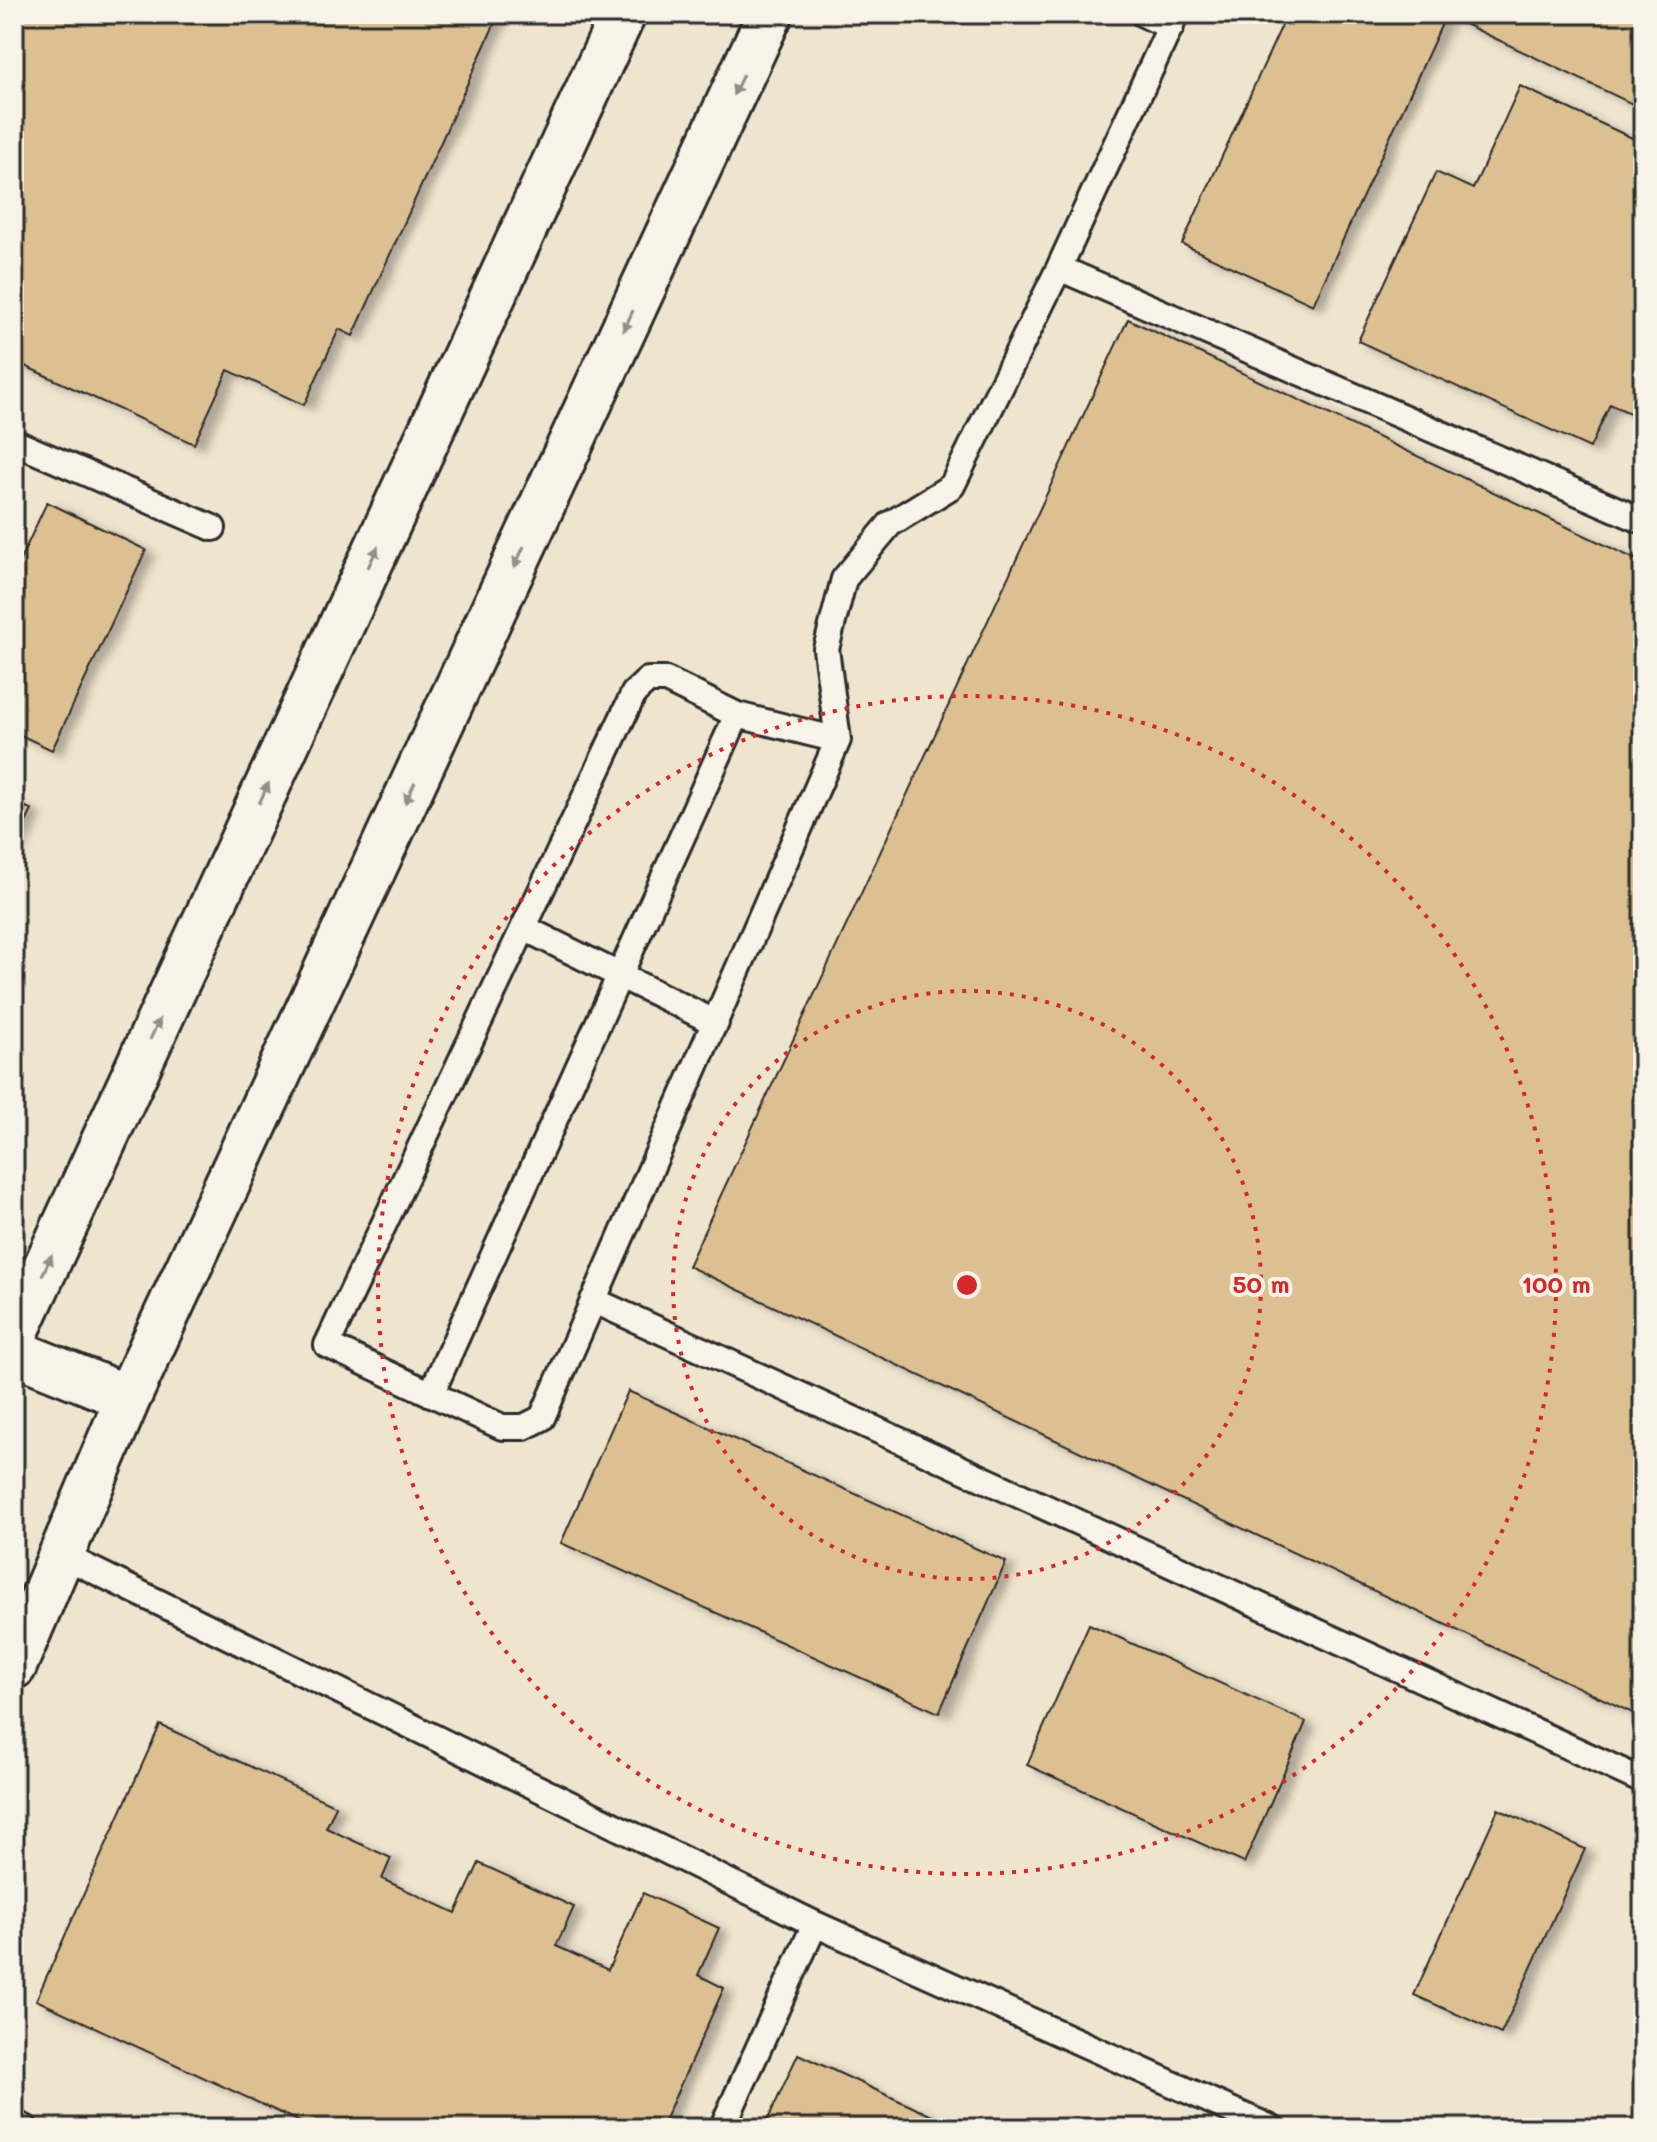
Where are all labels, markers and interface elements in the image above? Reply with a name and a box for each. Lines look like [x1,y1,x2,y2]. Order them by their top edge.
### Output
one-way arrow [731,73,744,96]
one-way arrow [621,309,635,332]
one-way arrow [366,545,380,569]
one-way arrow [512,545,526,568]
one-way arrow [257,781,271,805]
one-way arrow [403,781,417,804]
one-way arrow [149,1017,162,1041]
one-way arrow [40,1253,54,1277]
text: 50 m [1232,1268,1290,1299]
text: 100 m [1521,1268,1591,1299]
centre of rings [953,1271,981,1299]

